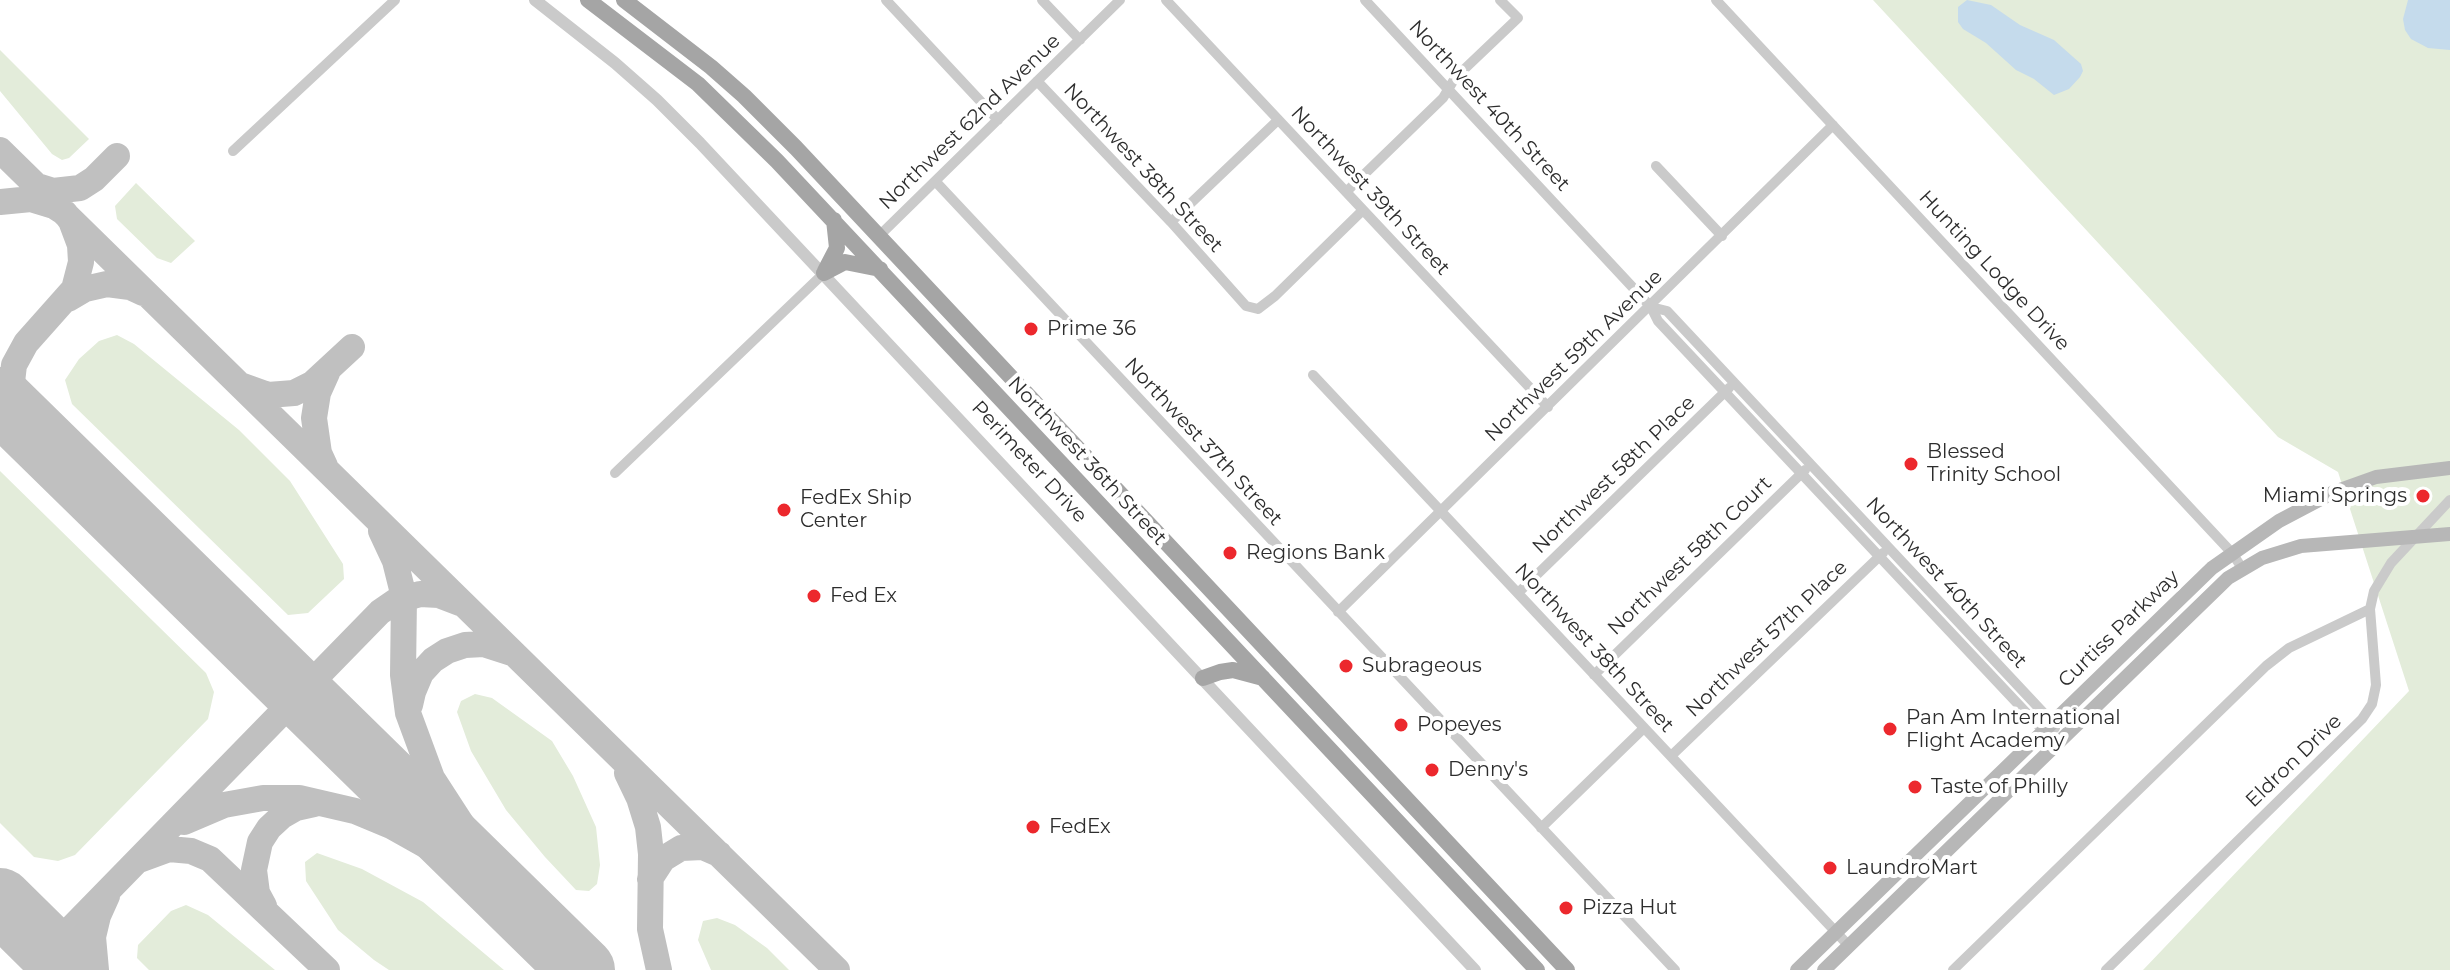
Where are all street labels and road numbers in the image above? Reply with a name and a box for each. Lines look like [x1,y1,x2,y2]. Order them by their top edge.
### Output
street label: Northwest 40th Street [1403,16,1575,196]
street label: Northwest 62nd Avenue [874,29,1066,215]
street label: Northwest 38th Street [1058,78,1228,258]
street label: Northwest 39th Street [1286,102,1454,280]
street label: Hunting Lodge Drive [1914,186,2074,356]
street label: Northwest 59th Avenue [1480,265,1668,447]
street label: Northwest 37th Street [1119,353,1287,531]
street label: Northwest 36th Street [1003,372,1171,550]
street label: Northwest 58th Place [1528,391,1700,559]
street label: Perimeter Drive [966,396,1092,528]
street label: Northwest 58th Court [1603,472,1777,640]
street label: Northwest 40th Street [1860,493,2032,673]
street label: Northwest 57th Place [1681,556,1853,722]
street label: Northwest 38th Street [1509,558,1679,738]
street label: Curtiss Parkway [2054,565,2184,693]
street label: Eldron Drive [2241,709,2347,813]

